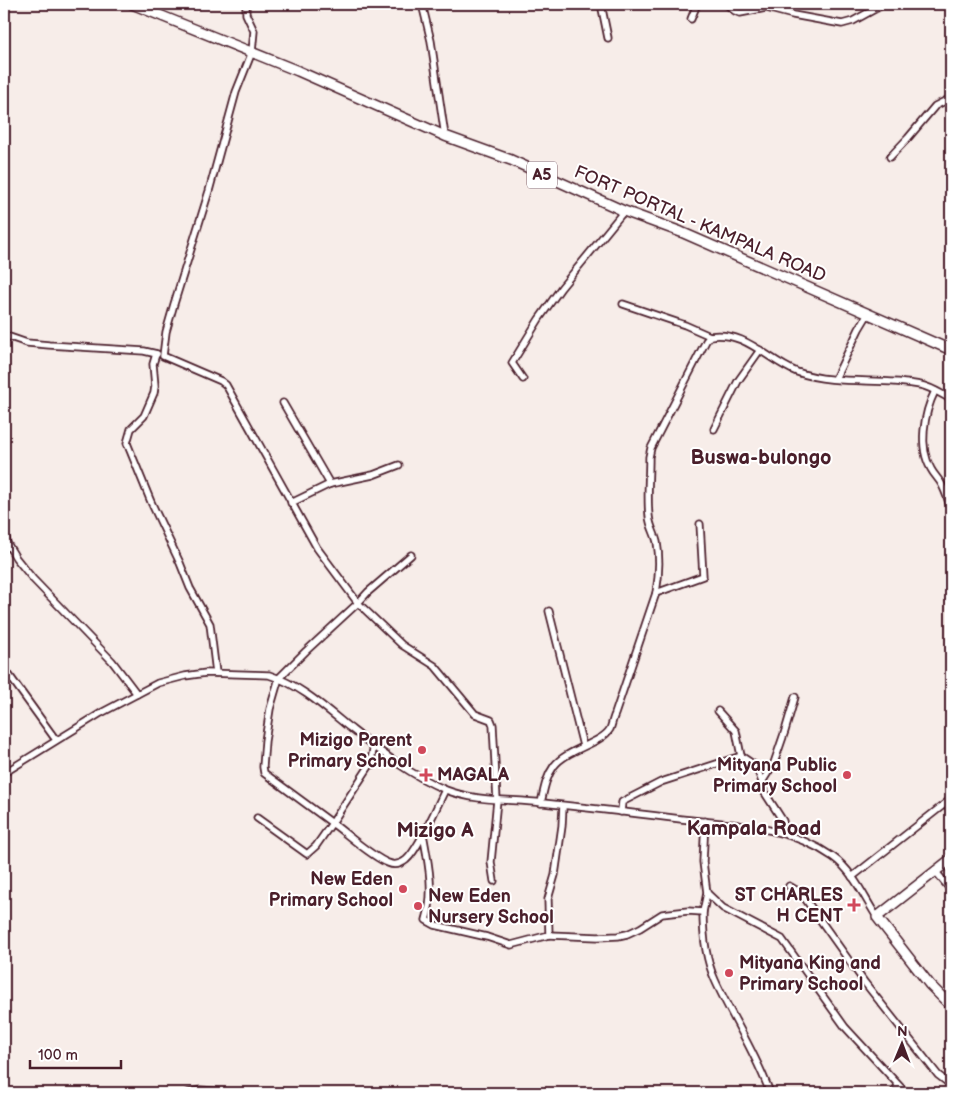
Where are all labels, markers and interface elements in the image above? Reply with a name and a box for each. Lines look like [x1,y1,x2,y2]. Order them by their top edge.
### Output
street label: FORT PORTAL - KAMPALA ROAD [571,161,829,287]
road number: A5 [527,162,557,188]
district label: Buswa-bulongo [690,446,832,470]
place label: Mizigo Parent Primary School [288,730,412,772]
marker: Mizigo Parent Primary School [416,744,428,756]
place label: Mityana Public Primary School [713,755,837,797]
place label: MAGALA [437,765,510,786]
marker: MAGALA [419,768,433,782]
marker: Mityana Public Primary School [841,769,853,781]
district label: Kampala Road [687,817,821,841]
district label: Mizigo A [396,819,474,843]
place label: New Eden Primary School [269,869,393,911]
marker: New Eden Primary School [397,883,409,895]
place label: ST CHARLES H CENT [735,885,844,927]
place label: New Eden Nursery School [428,886,554,928]
marker: ST CHARLES H CENT [847,898,861,912]
marker: New Eden Nursery School [412,900,424,912]
place label: Mityana King and Primary School [739,953,881,995]
marker: Mityana King and Primary School [723,967,735,979]
north arrow [878,1020,928,1070]
text: N [897,1023,908,1040]
scale bar [30,1037,121,1069]
text: 100 m [38,1046,78,1065]

